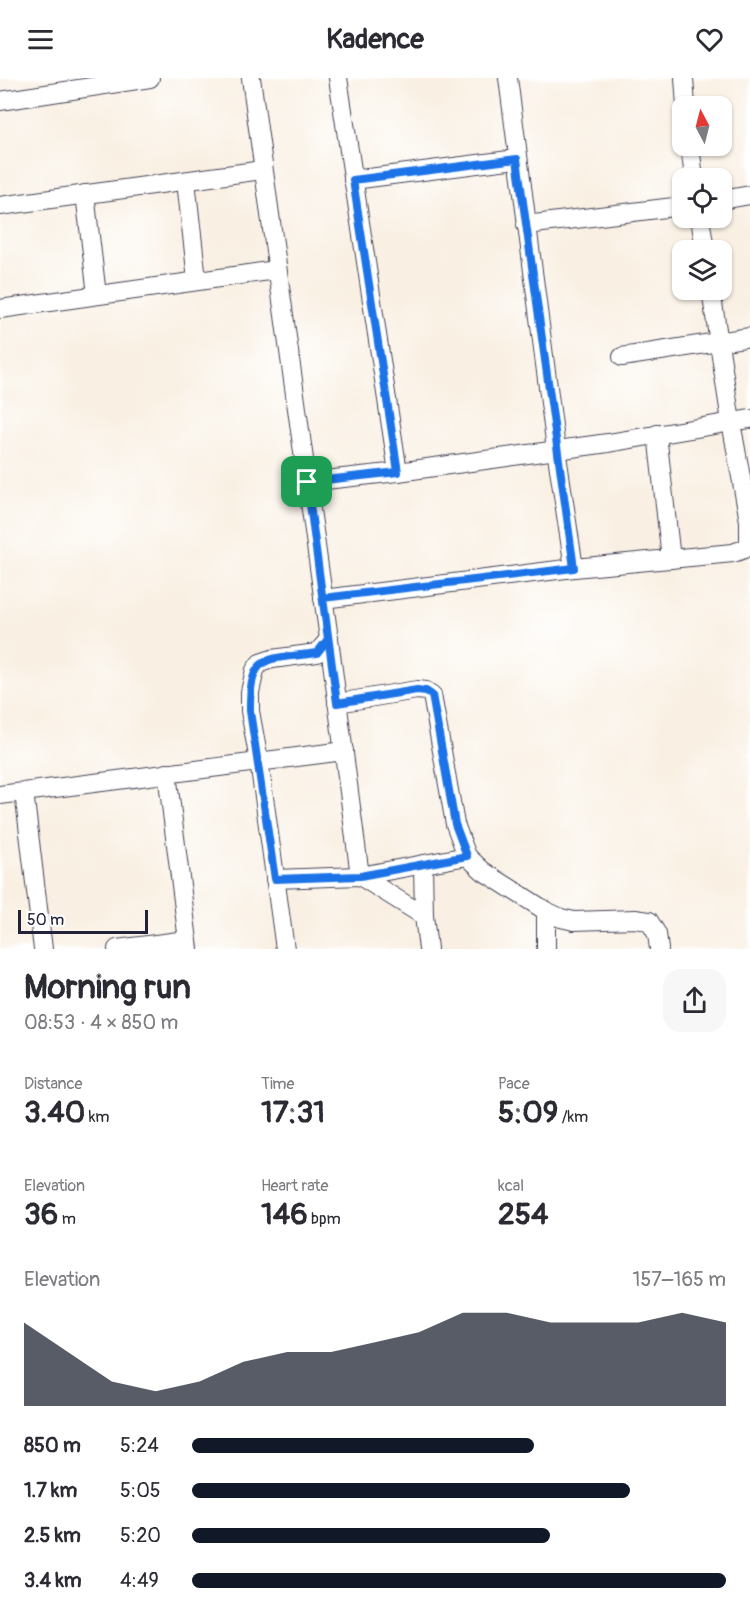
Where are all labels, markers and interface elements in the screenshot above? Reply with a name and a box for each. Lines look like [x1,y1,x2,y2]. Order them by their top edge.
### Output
icon: menu [24,23,57,56]
text: Kadence [326,23,424,56]
icon: heart [693,23,726,56]
north arrow [672,96,732,156]
map controls [672,96,732,300]
button: locate [672,168,732,228]
button: layers [672,240,732,300]
pin [281,456,332,507]
icon: arrive [290,465,323,498]
scale bar [18,907,148,935]
text: 50 m [27,910,64,930]
text: Morning run [24,967,191,1008]
button: share [663,969,726,1032]
text: 08:53 · 4 × 850 m [24,1010,178,1035]
text: Distance [24,1074,83,1094]
text: Time [261,1074,294,1094]
text: Pace [498,1074,530,1094]
text: 3.40 [24,1094,85,1131]
text: 17:31 [261,1094,325,1131]
text: 5:09 [498,1094,558,1131]
text: km [85,1107,110,1127]
text: /km [558,1107,588,1127]
text: Elevation [24,1176,85,1196]
text: Heart rate [261,1176,328,1196]
text: kcal [498,1176,524,1196]
text: 36 [24,1196,58,1233]
text: 146 [261,1196,308,1233]
text: 254 [498,1196,548,1233]
text: m [58,1209,76,1229]
text: bpm [308,1209,341,1229]
text: Elevation [24,1267,100,1292]
text: 157–165 m [633,1267,726,1292]
text: 850 m [24,1433,81,1458]
text: 5:24 [120,1433,159,1458]
text: 1.7 km [24,1478,77,1503]
text: 5:05 [120,1478,161,1503]
text: 2.5 km [24,1523,81,1548]
text: 5:20 [120,1523,161,1548]
text: 3.4 km [24,1568,82,1593]
text: 4:49 [120,1568,159,1593]

